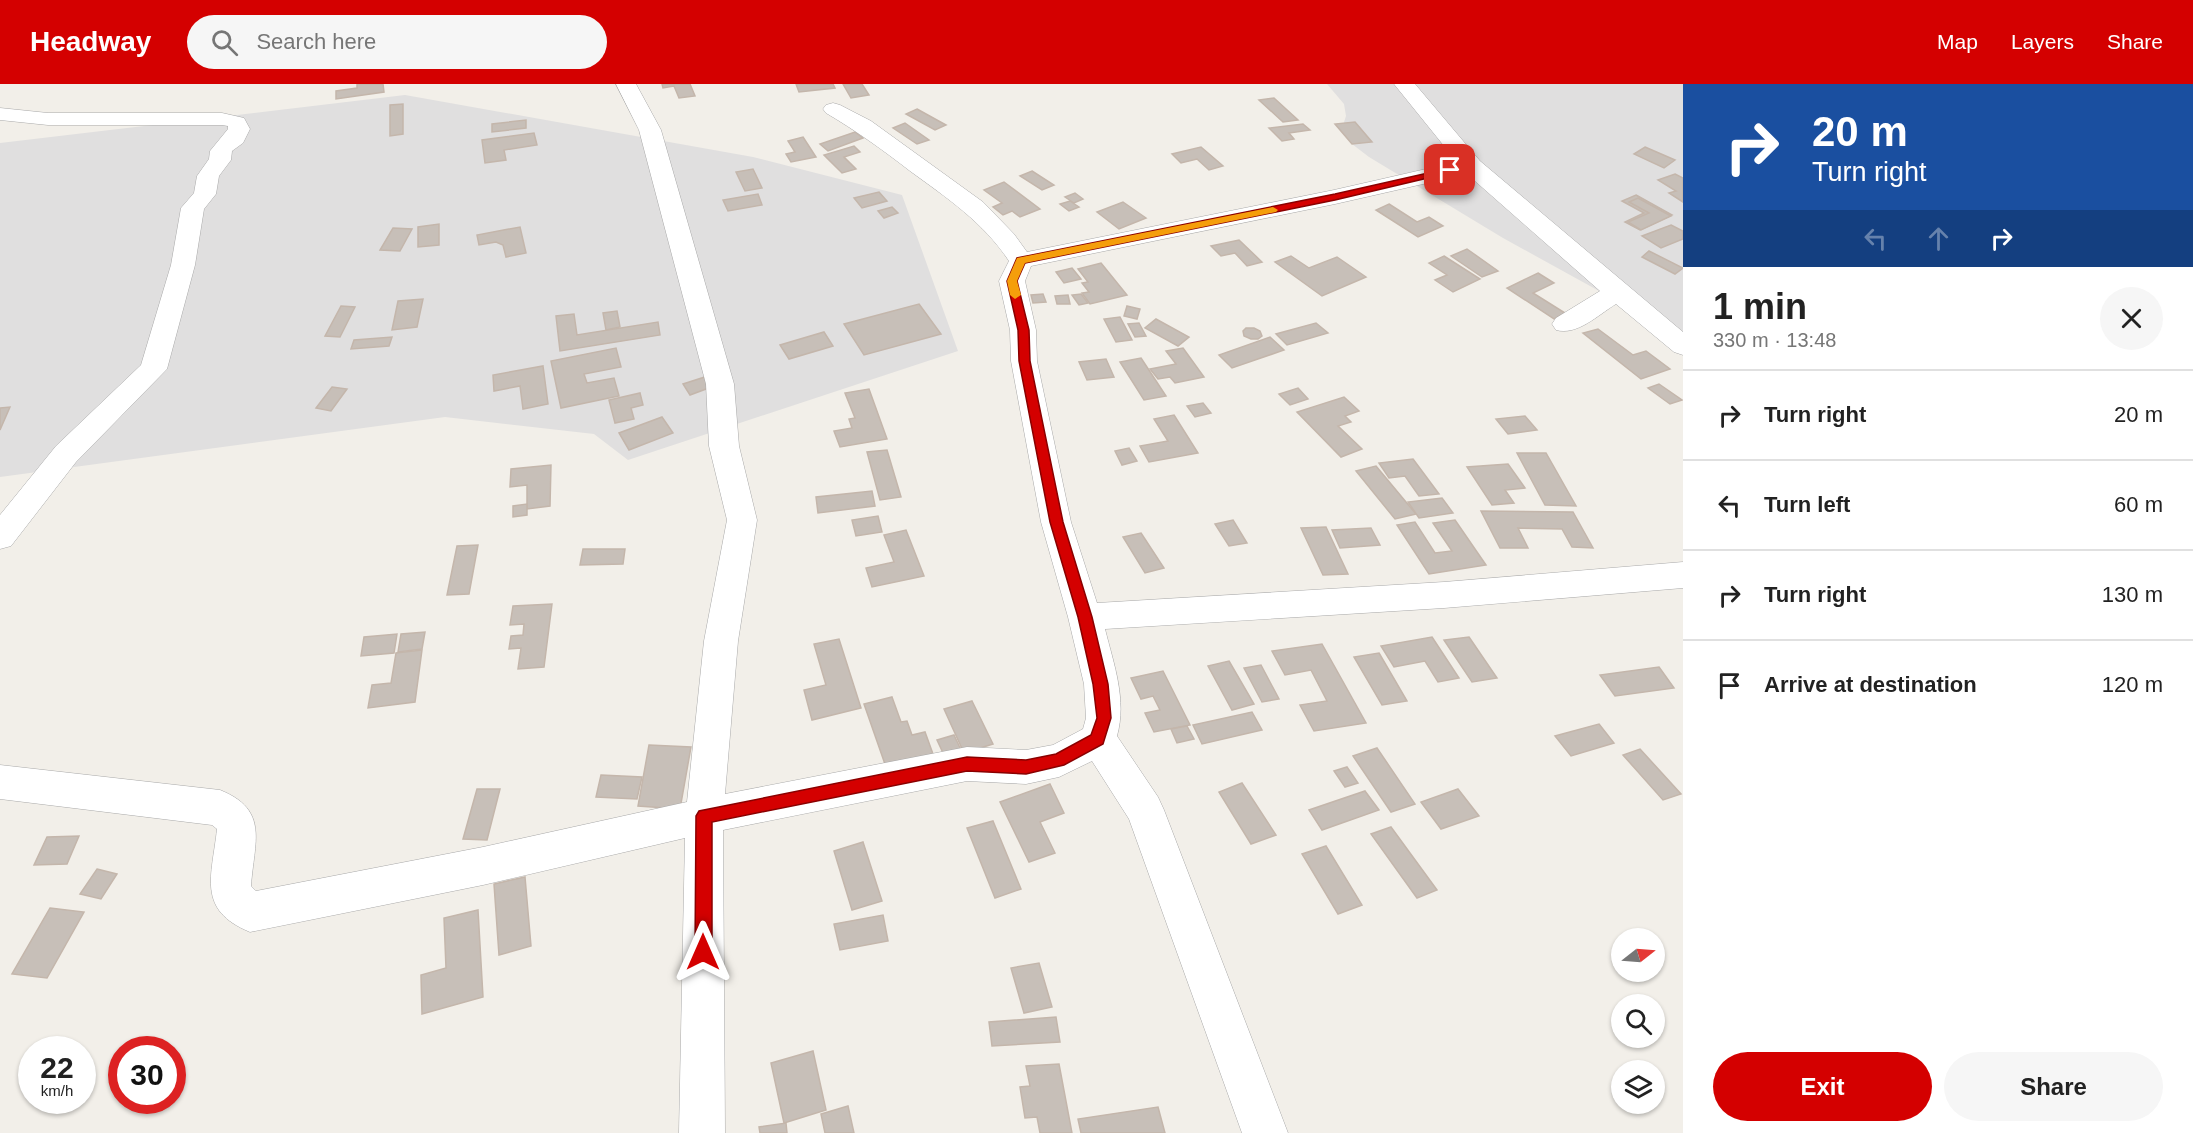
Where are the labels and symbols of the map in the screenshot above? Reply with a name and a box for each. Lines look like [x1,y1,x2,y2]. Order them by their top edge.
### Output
pin [1424,144,1475,195]
position arrow [671,920,735,984]
north arrow [1611,928,1665,982]
speed limit sign: 30 [108,1036,186,1114]

